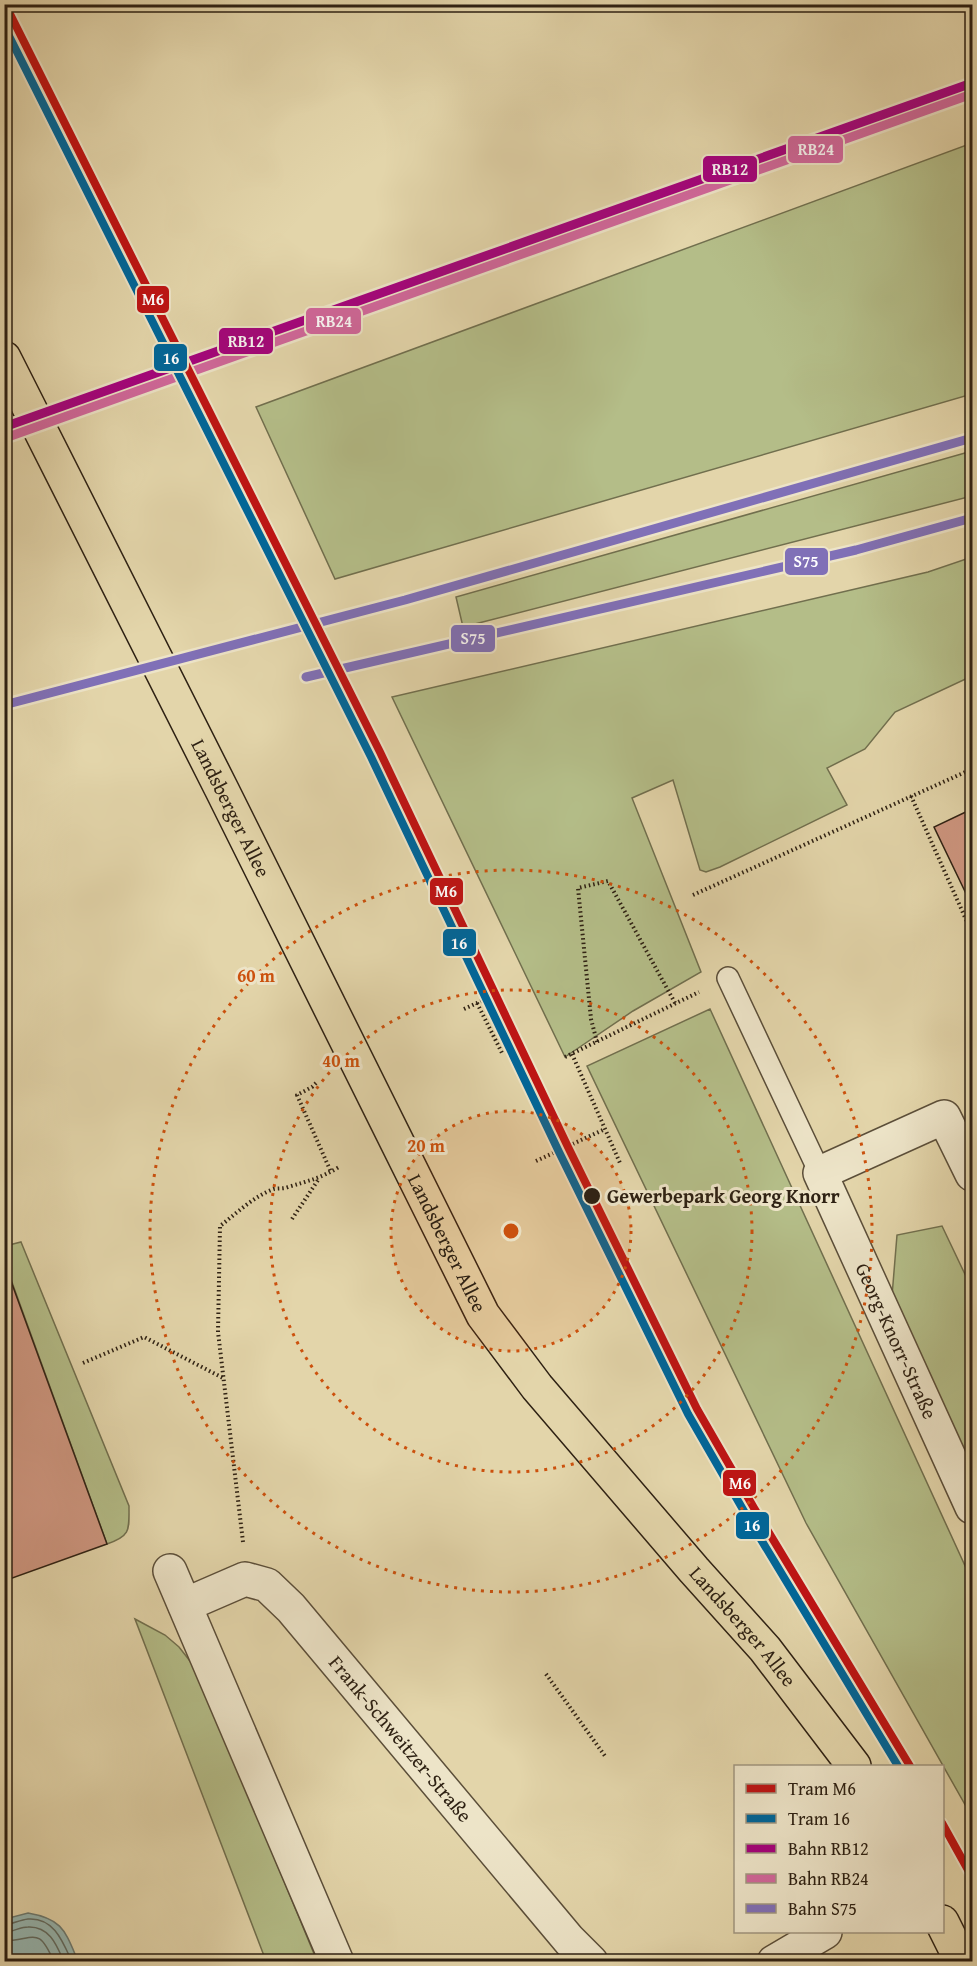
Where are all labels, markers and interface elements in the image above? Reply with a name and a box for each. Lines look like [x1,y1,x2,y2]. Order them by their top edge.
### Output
line badge: RB24 [787,135,844,164]
text: RB24 [798,137,834,161]
line badge: RB12 [702,155,758,183]
text: RB12 [712,157,748,181]
line badge: M6 [136,285,170,314]
text: M6 [142,287,164,311]
line badge: RB24 [305,307,362,335]
text: RB24 [316,309,352,333]
line badge: RB12 [218,327,274,355]
text: RB12 [228,329,264,353]
line badge: 16 [153,343,188,372]
text: 16 [163,346,179,370]
line badge: S75 [784,547,829,576]
text: S75 [794,549,818,573]
line badge: S75 [450,624,496,653]
text: S75 [461,626,485,650]
street label: Landsberger Allee [184,734,278,882]
line badge: M6 [429,877,464,906]
text: M6 [435,879,457,903]
line badge: 16 [442,928,477,957]
text: 16 [451,931,467,955]
text: 60 m [237,962,276,989]
text: 40 m [322,1047,361,1074]
text: 20 m [407,1132,446,1159]
street label: Landsberger Allee [401,1169,494,1317]
place label: Gewerbepark Georg Knorr [607,1181,840,1210]
marker: Gewerbepark Georg Knorr [582,1186,602,1206]
centre of rings [501,1221,521,1241]
street label: Georg-Knorr-Straße [849,1258,945,1423]
line badge: M6 [722,1469,757,1497]
text: M6 [729,1471,751,1495]
line badge: 16 [735,1511,770,1540]
text: 16 [744,1513,760,1537]
street label: Landsberger Allee [683,1559,804,1693]
street label: Frank-Schweitzer-Straße [322,1649,479,1828]
legend [734,1765,944,1933]
text: Tram M6 [788,1775,856,1802]
text: Tram 16 [788,1805,850,1832]
text: Bahn RB12 [788,1835,869,1862]
text: Bahn RB24 [788,1865,869,1892]
text: Bahn S75 [788,1895,857,1922]

